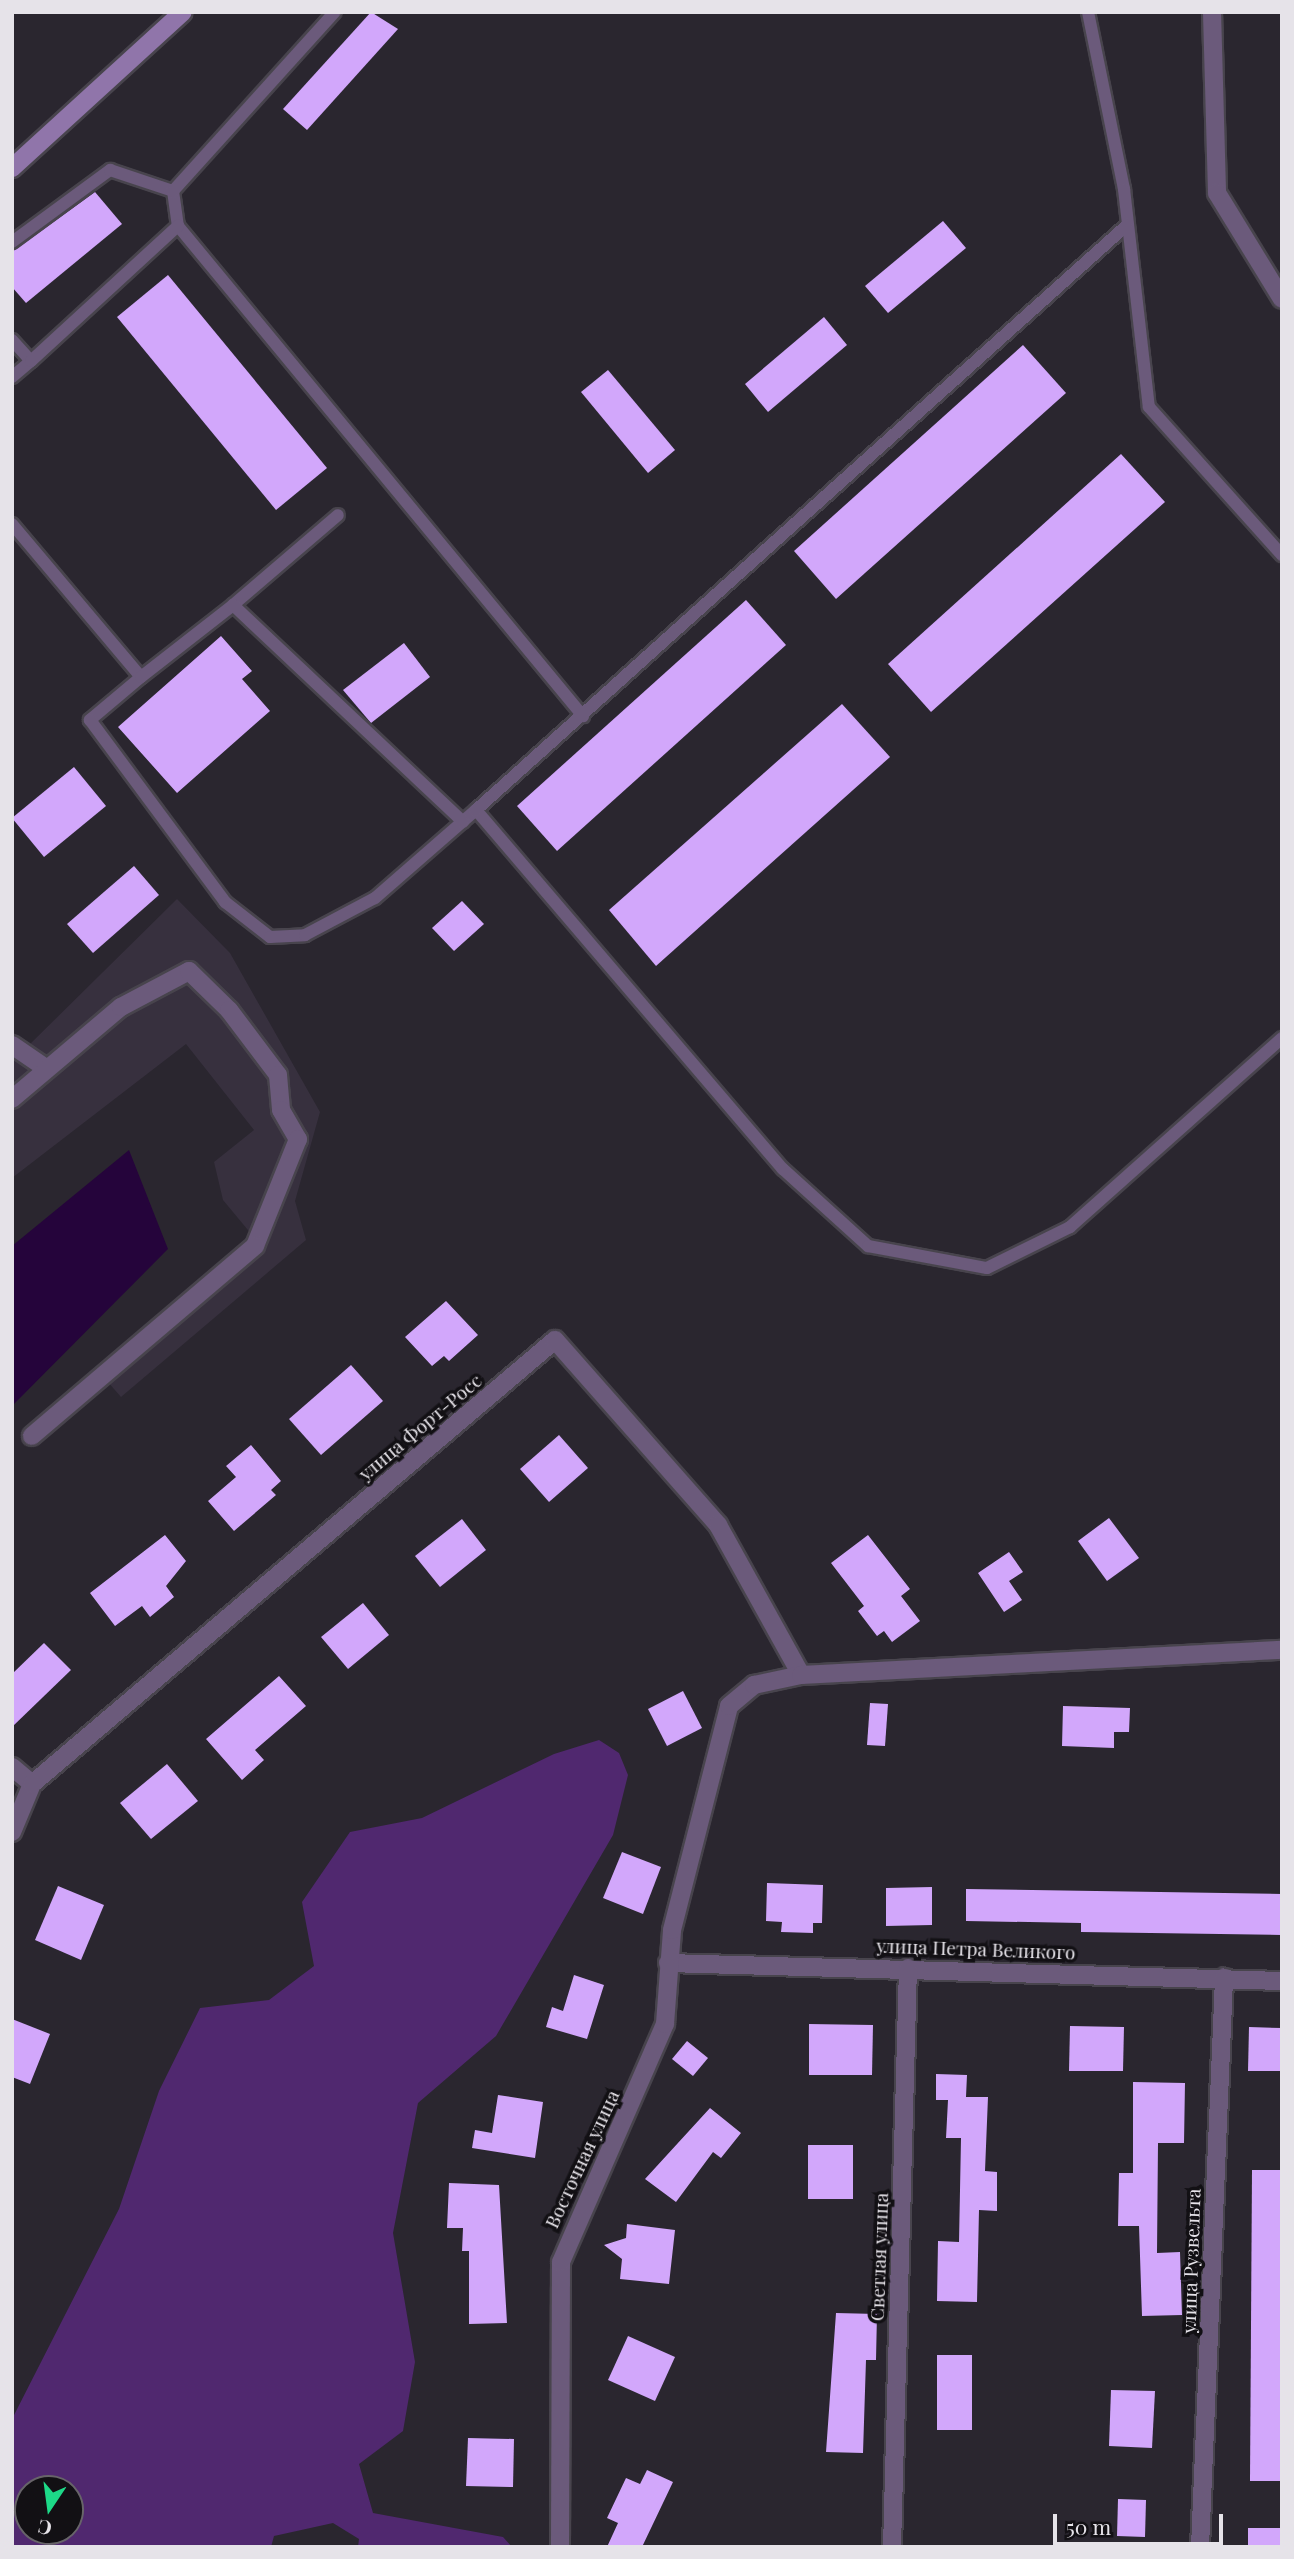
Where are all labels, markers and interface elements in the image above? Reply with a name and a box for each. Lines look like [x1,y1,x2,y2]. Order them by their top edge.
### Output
street label: улица Форт-Росс [354,1369,486,1485]
street label: улица Петра Великого [876,1934,1076,1964]
street label: Восточная улица [540,2086,624,2232]
street label: улица Рузвельта [1177,2188,1205,2334]
street label: Светлая улица [865,2192,893,2322]
north arrow [14,2475,84,2545]
scale bar [1056,2500,1226,2544]
text: 50 m [1066,2512,1111,2540]
text: С [35,2514,54,2543]

